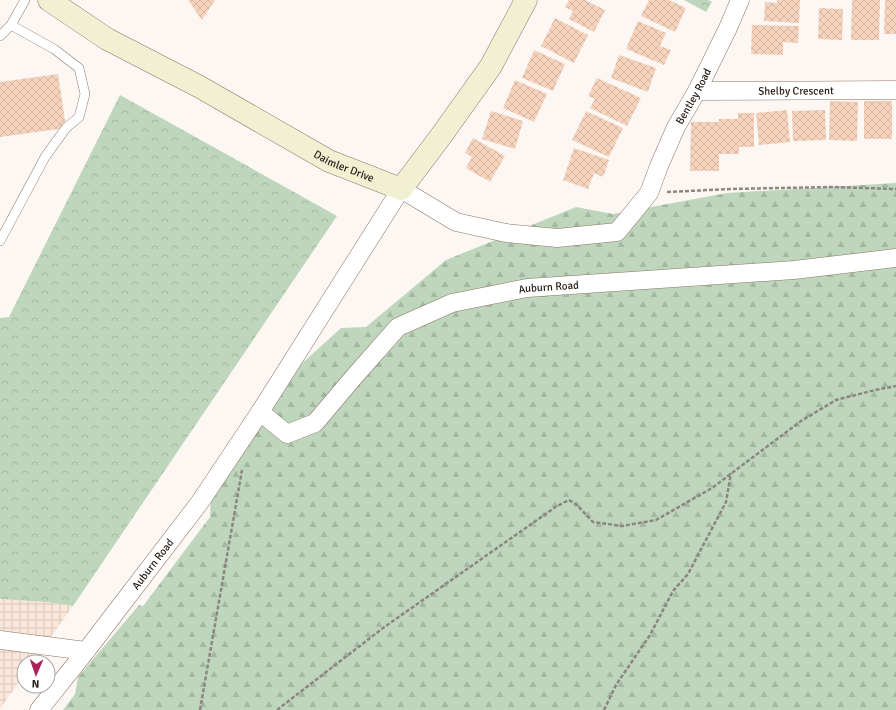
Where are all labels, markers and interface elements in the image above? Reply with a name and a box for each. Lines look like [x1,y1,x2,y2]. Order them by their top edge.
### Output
street label: Bentley Road [673,66,714,126]
street label: Shelby Crescent [758,84,834,97]
street label: Daimler Drive [312,147,376,184]
street label: Auburn Road [517,278,579,296]
street label: Auburn Road [129,536,176,592]
north arrow [16,654,56,694]
text: N [32,677,40,690]

